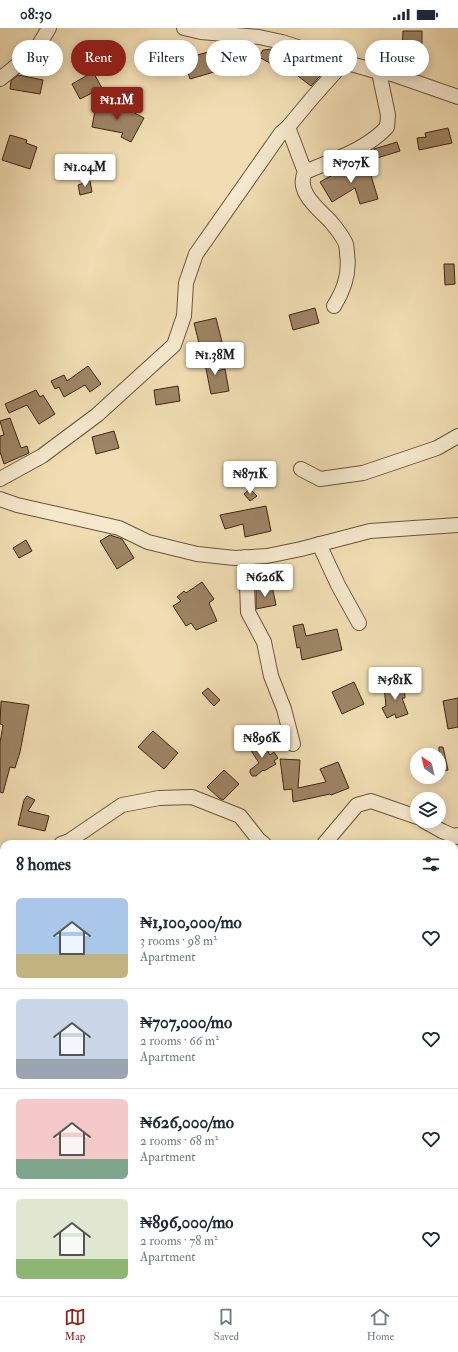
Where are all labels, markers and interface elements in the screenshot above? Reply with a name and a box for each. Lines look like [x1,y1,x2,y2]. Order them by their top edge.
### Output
text: 08:30 [20,5,52,24]
chip: Buy [12,40,63,76]
chip: Rent [71,40,126,76]
chip: Filters [134,40,198,76]
chip: New [206,40,261,76]
chip: Apartment [269,40,357,76]
chip: House [365,40,429,76]
pin: ₦1.1M [89,87,145,121]
text: ₦1.1M [100,92,134,108]
pin: ₦707K [323,150,379,184]
pin: ₦1.04M [52,154,118,188]
text: ₦707K [332,155,370,171]
text: ₦1.04M [64,159,106,175]
pin: ₦1.38M [182,342,248,376]
text: ₦1.38M [195,347,235,363]
pin: ₦871K [222,461,278,495]
text: ₦871K [232,466,268,482]
pin: ₦626K [237,564,293,598]
text: ₦626K [246,569,284,585]
pin: ₦581K [367,667,423,701]
text: ₦581K [378,672,412,688]
pin: ₦896K [234,725,290,759]
text: ₦896K [243,730,281,746]
north arrow [410,748,446,784]
map controls [410,748,446,828]
button: layers [410,792,446,828]
icon: filters [420,853,442,875]
text: 8 homes [16,854,71,875]
text: ₦1,100,000/mo [140,912,242,933]
icon: home [48,914,96,962]
icon: heart [420,927,442,949]
text: 3 rooms · 98 m² [140,933,217,949]
text: Apartment [140,949,196,965]
text: ₦707,000/mo [140,1012,232,1033]
icon: home [48,1015,96,1063]
icon: heart [420,1028,442,1050]
text: 2 rooms · 66 m² [140,1033,219,1049]
text: Apartment [140,1049,196,1065]
text: ₦626,000/mo [140,1112,234,1133]
icon: home [48,1115,96,1163]
icon: heart [420,1128,442,1150]
text: 2 rooms · 68 m² [140,1133,218,1149]
text: Apartment [140,1149,196,1165]
text: ₦896,000/mo [140,1212,233,1233]
icon: home [48,1215,96,1263]
icon: heart [420,1228,442,1250]
text: 2 rooms · 78 m² [140,1233,218,1249]
text: Apartment [140,1249,196,1265]
tab: Map [64,1306,86,1343]
tab: Saved [214,1306,239,1343]
tab: Home [367,1306,394,1343]

